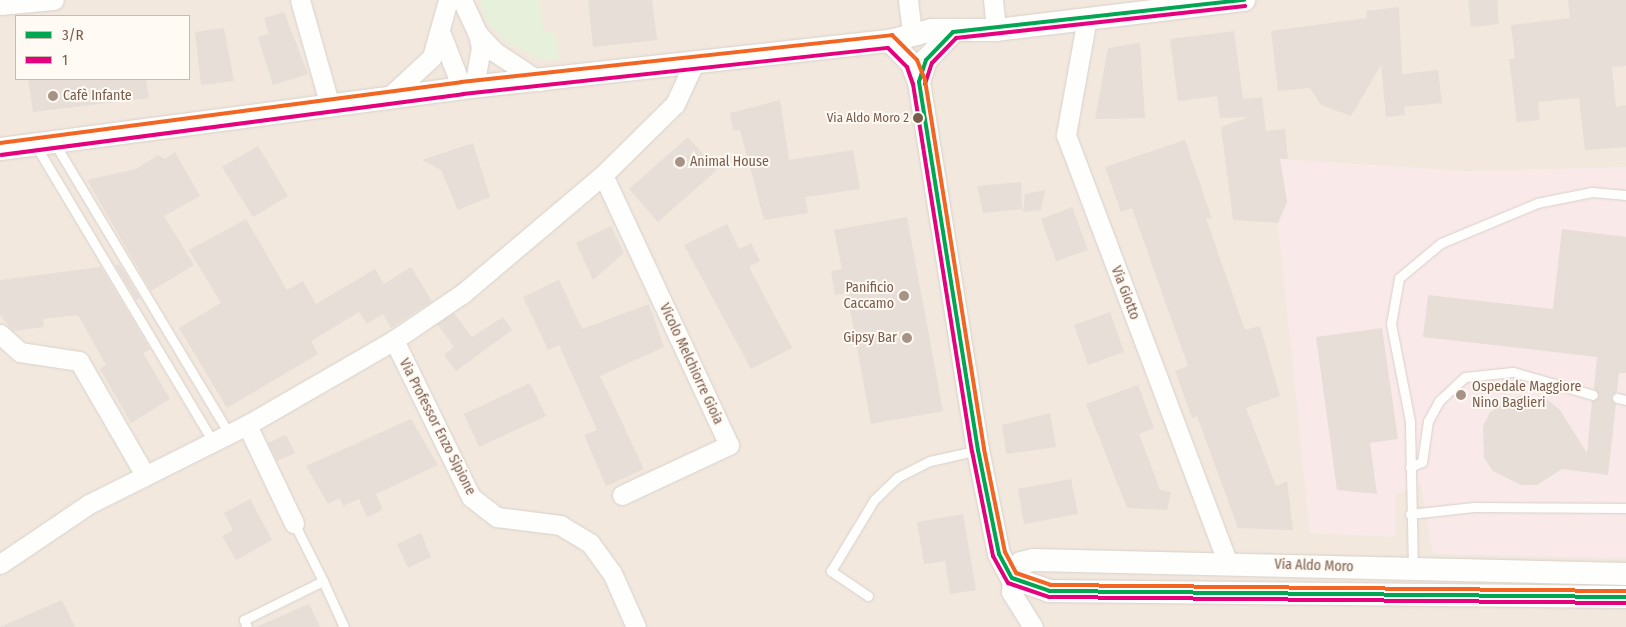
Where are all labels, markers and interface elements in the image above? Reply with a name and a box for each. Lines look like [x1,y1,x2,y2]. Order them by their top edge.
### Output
legend [15,15,190,80]
text: 3/R [62,26,84,44]
text: 1 [62,51,68,69]
place label: Cafè Infante [63,88,132,104]
marker: Cafè Infante [47,90,59,102]
place label: Via Aldo Moro 2 [827,110,909,126]
marker: Via Aldo Moro 2 [913,113,923,123]
place label: Animal House [690,154,769,170]
marker: Animal House [674,156,686,168]
street label: Via Giotto [1107,264,1143,322]
place label: Panificio Caccamo [844,280,894,312]
marker: Panificio Caccamo [898,290,910,302]
street label: Vicolo Melchiorre Gioia [656,301,726,427]
place label: Gipsy Bar [843,330,897,346]
marker: Gipsy Bar [901,332,913,344]
street label: Via Professor Enzo Sipione [395,356,479,498]
place label: Ospedale Maggiore Nino Baglieri [1472,379,1581,412]
marker: Ospedale Maggiore Nino Baglieri [1454,388,1468,402]
street label: Via Aldo Moro [1274,556,1354,576]

